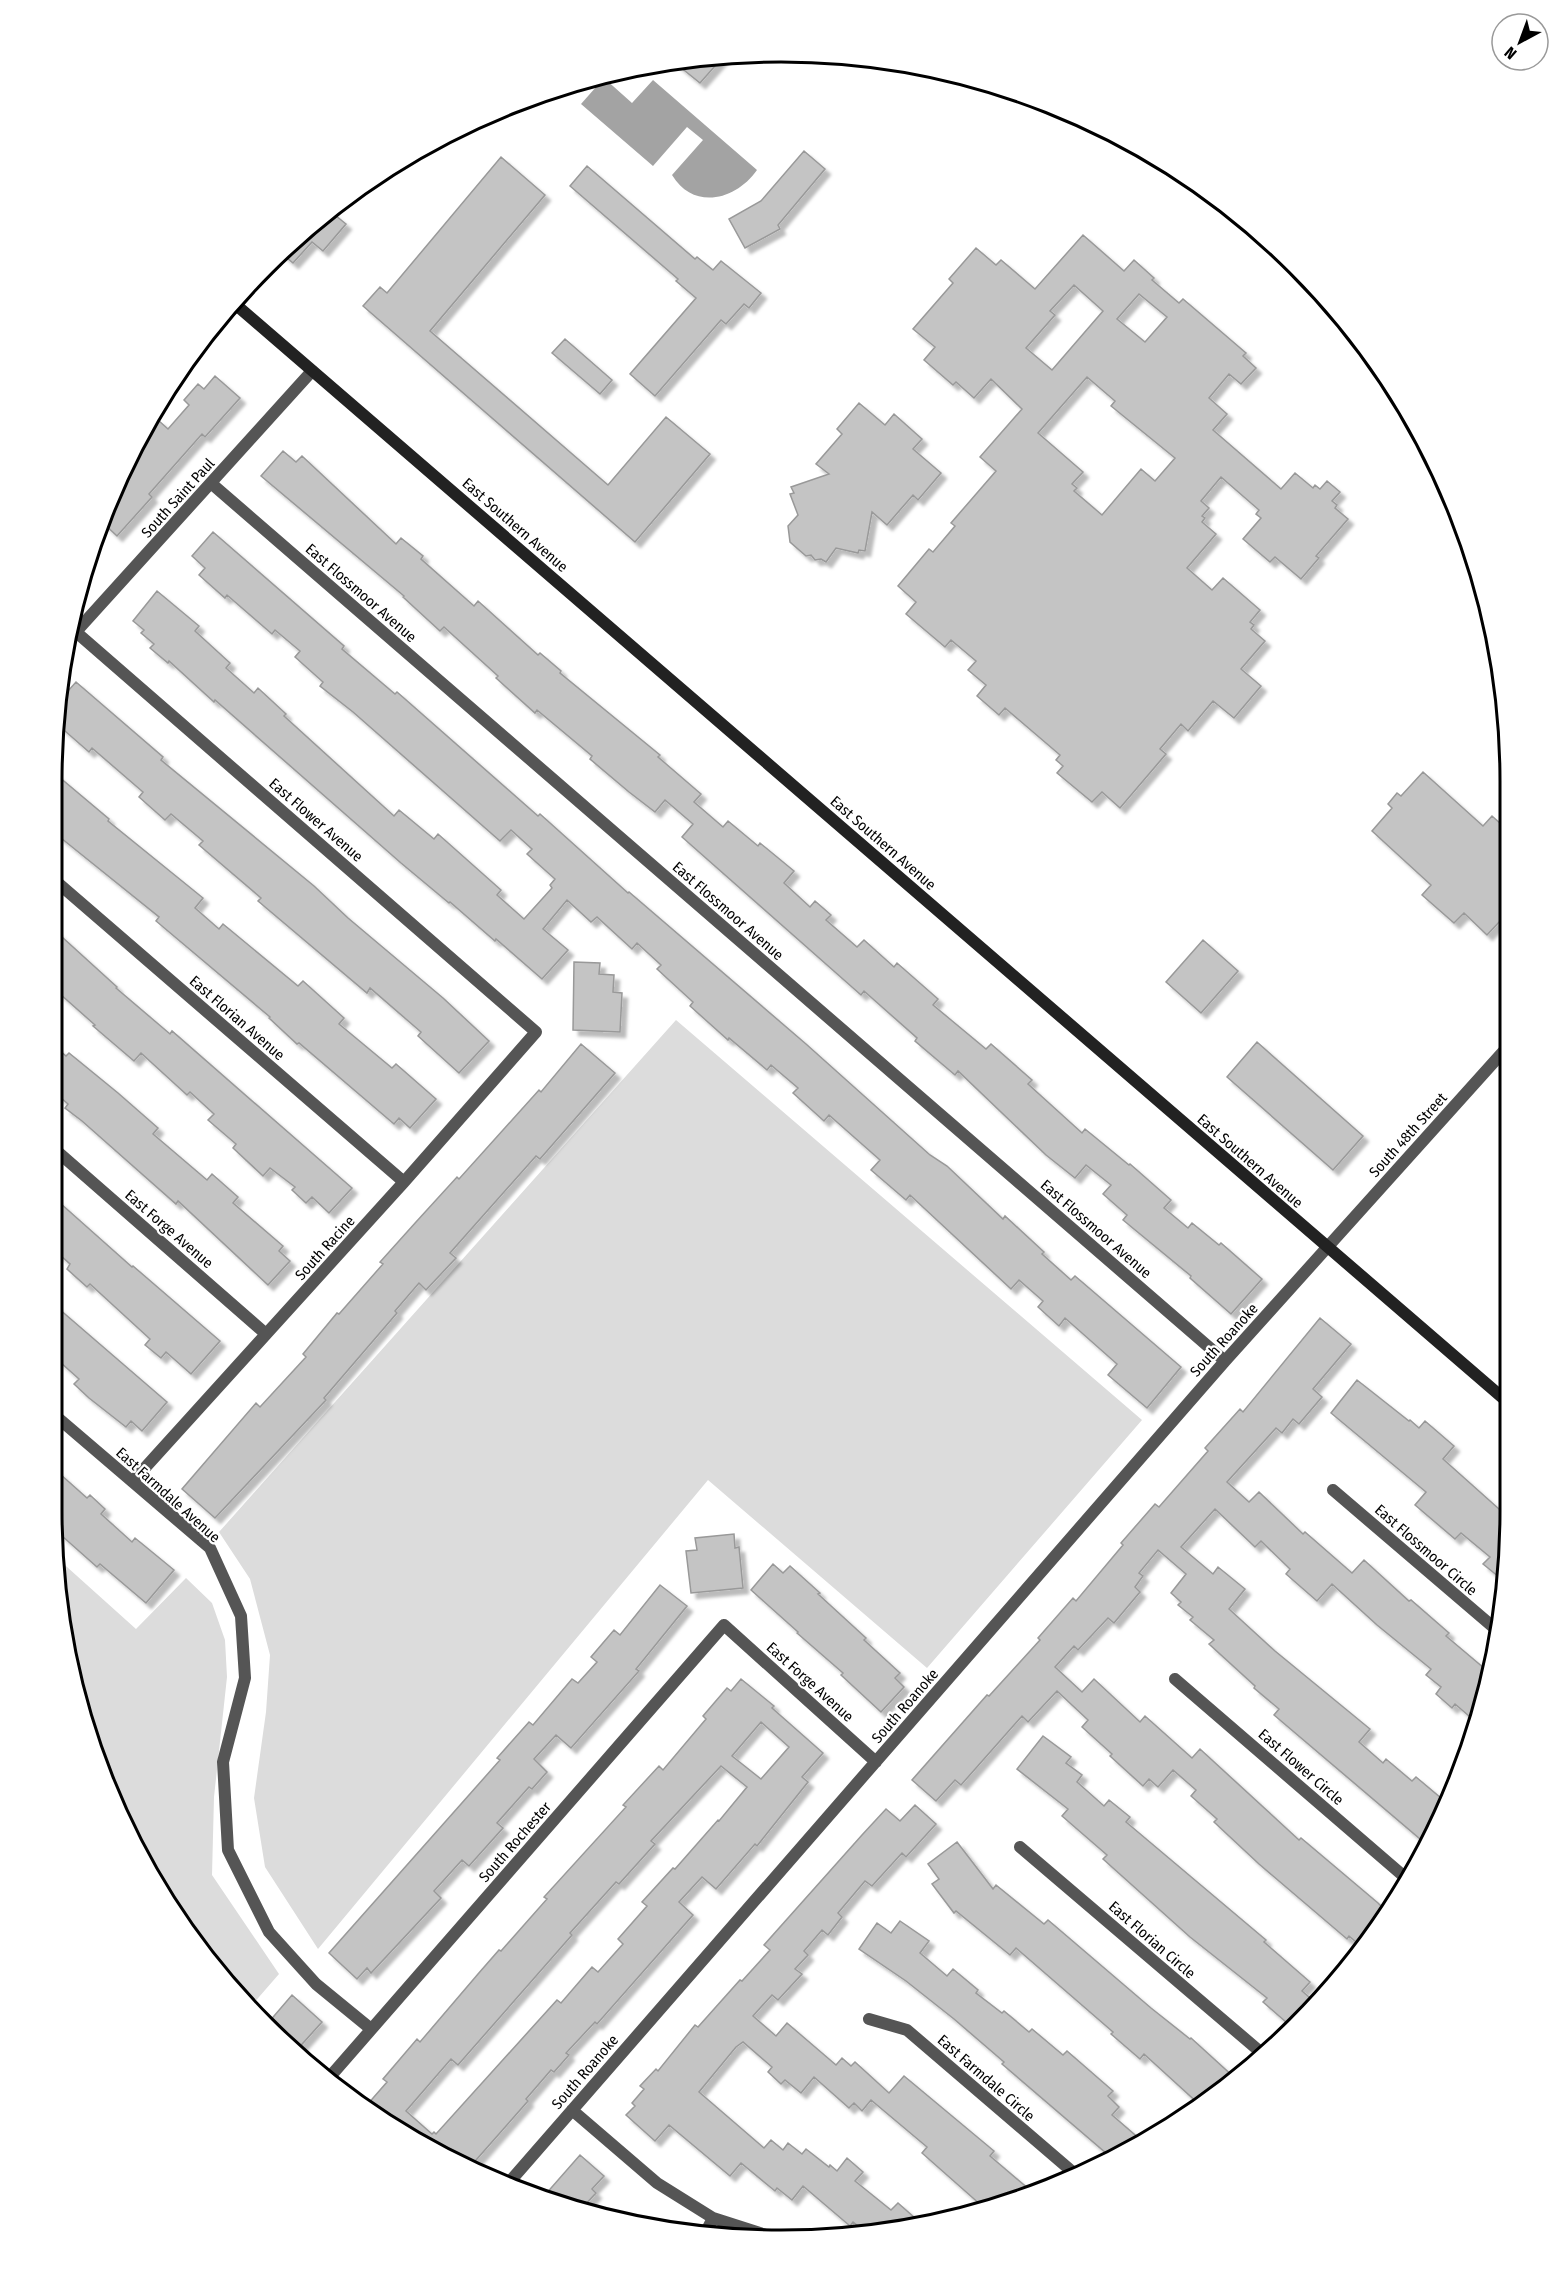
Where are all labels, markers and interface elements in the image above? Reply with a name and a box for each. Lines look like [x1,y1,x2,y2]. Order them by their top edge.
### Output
north arrow [1490,12,1550,72]
text: N [1501,43,1520,63]
street label: South Saint Paul [138,455,218,541]
street label: East Southern Avenue [459,474,571,576]
street label: East Flossmoor Avenue [302,540,420,646]
street label: East Flower Avenue [265,774,367,866]
street label: East Southern Avenue [827,792,939,894]
street label: East Flossmoor Avenue [669,858,787,964]
street label: East Florian Avenue [186,972,288,1064]
street label: South 48th Street [1365,1089,1451,1181]
street label: East Southern Avenue [1194,1110,1306,1212]
street label: East Flossmoor Avenue [1037,1176,1155,1282]
street label: East Forge Avenue [121,1186,217,1272]
street label: South Racine [291,1212,359,1284]
street label: South Roanoke [1186,1300,1262,1380]
street label: East Farmdale Avenue [112,1444,224,1546]
street label: East Flossmoor Circle [1371,1501,1481,1599]
street label: East Forge Avenue [763,1638,857,1726]
street label: South Roanoke [868,1665,942,1747]
street label: East Flower Circle [1255,1725,1347,1809]
street label: South Rochester [475,1797,555,1886]
street label: East Florian Circle [1105,1897,1199,1983]
street label: South Roanoke [548,2031,622,2113]
street label: East Farmdale Circle [934,2031,1038,2125]

